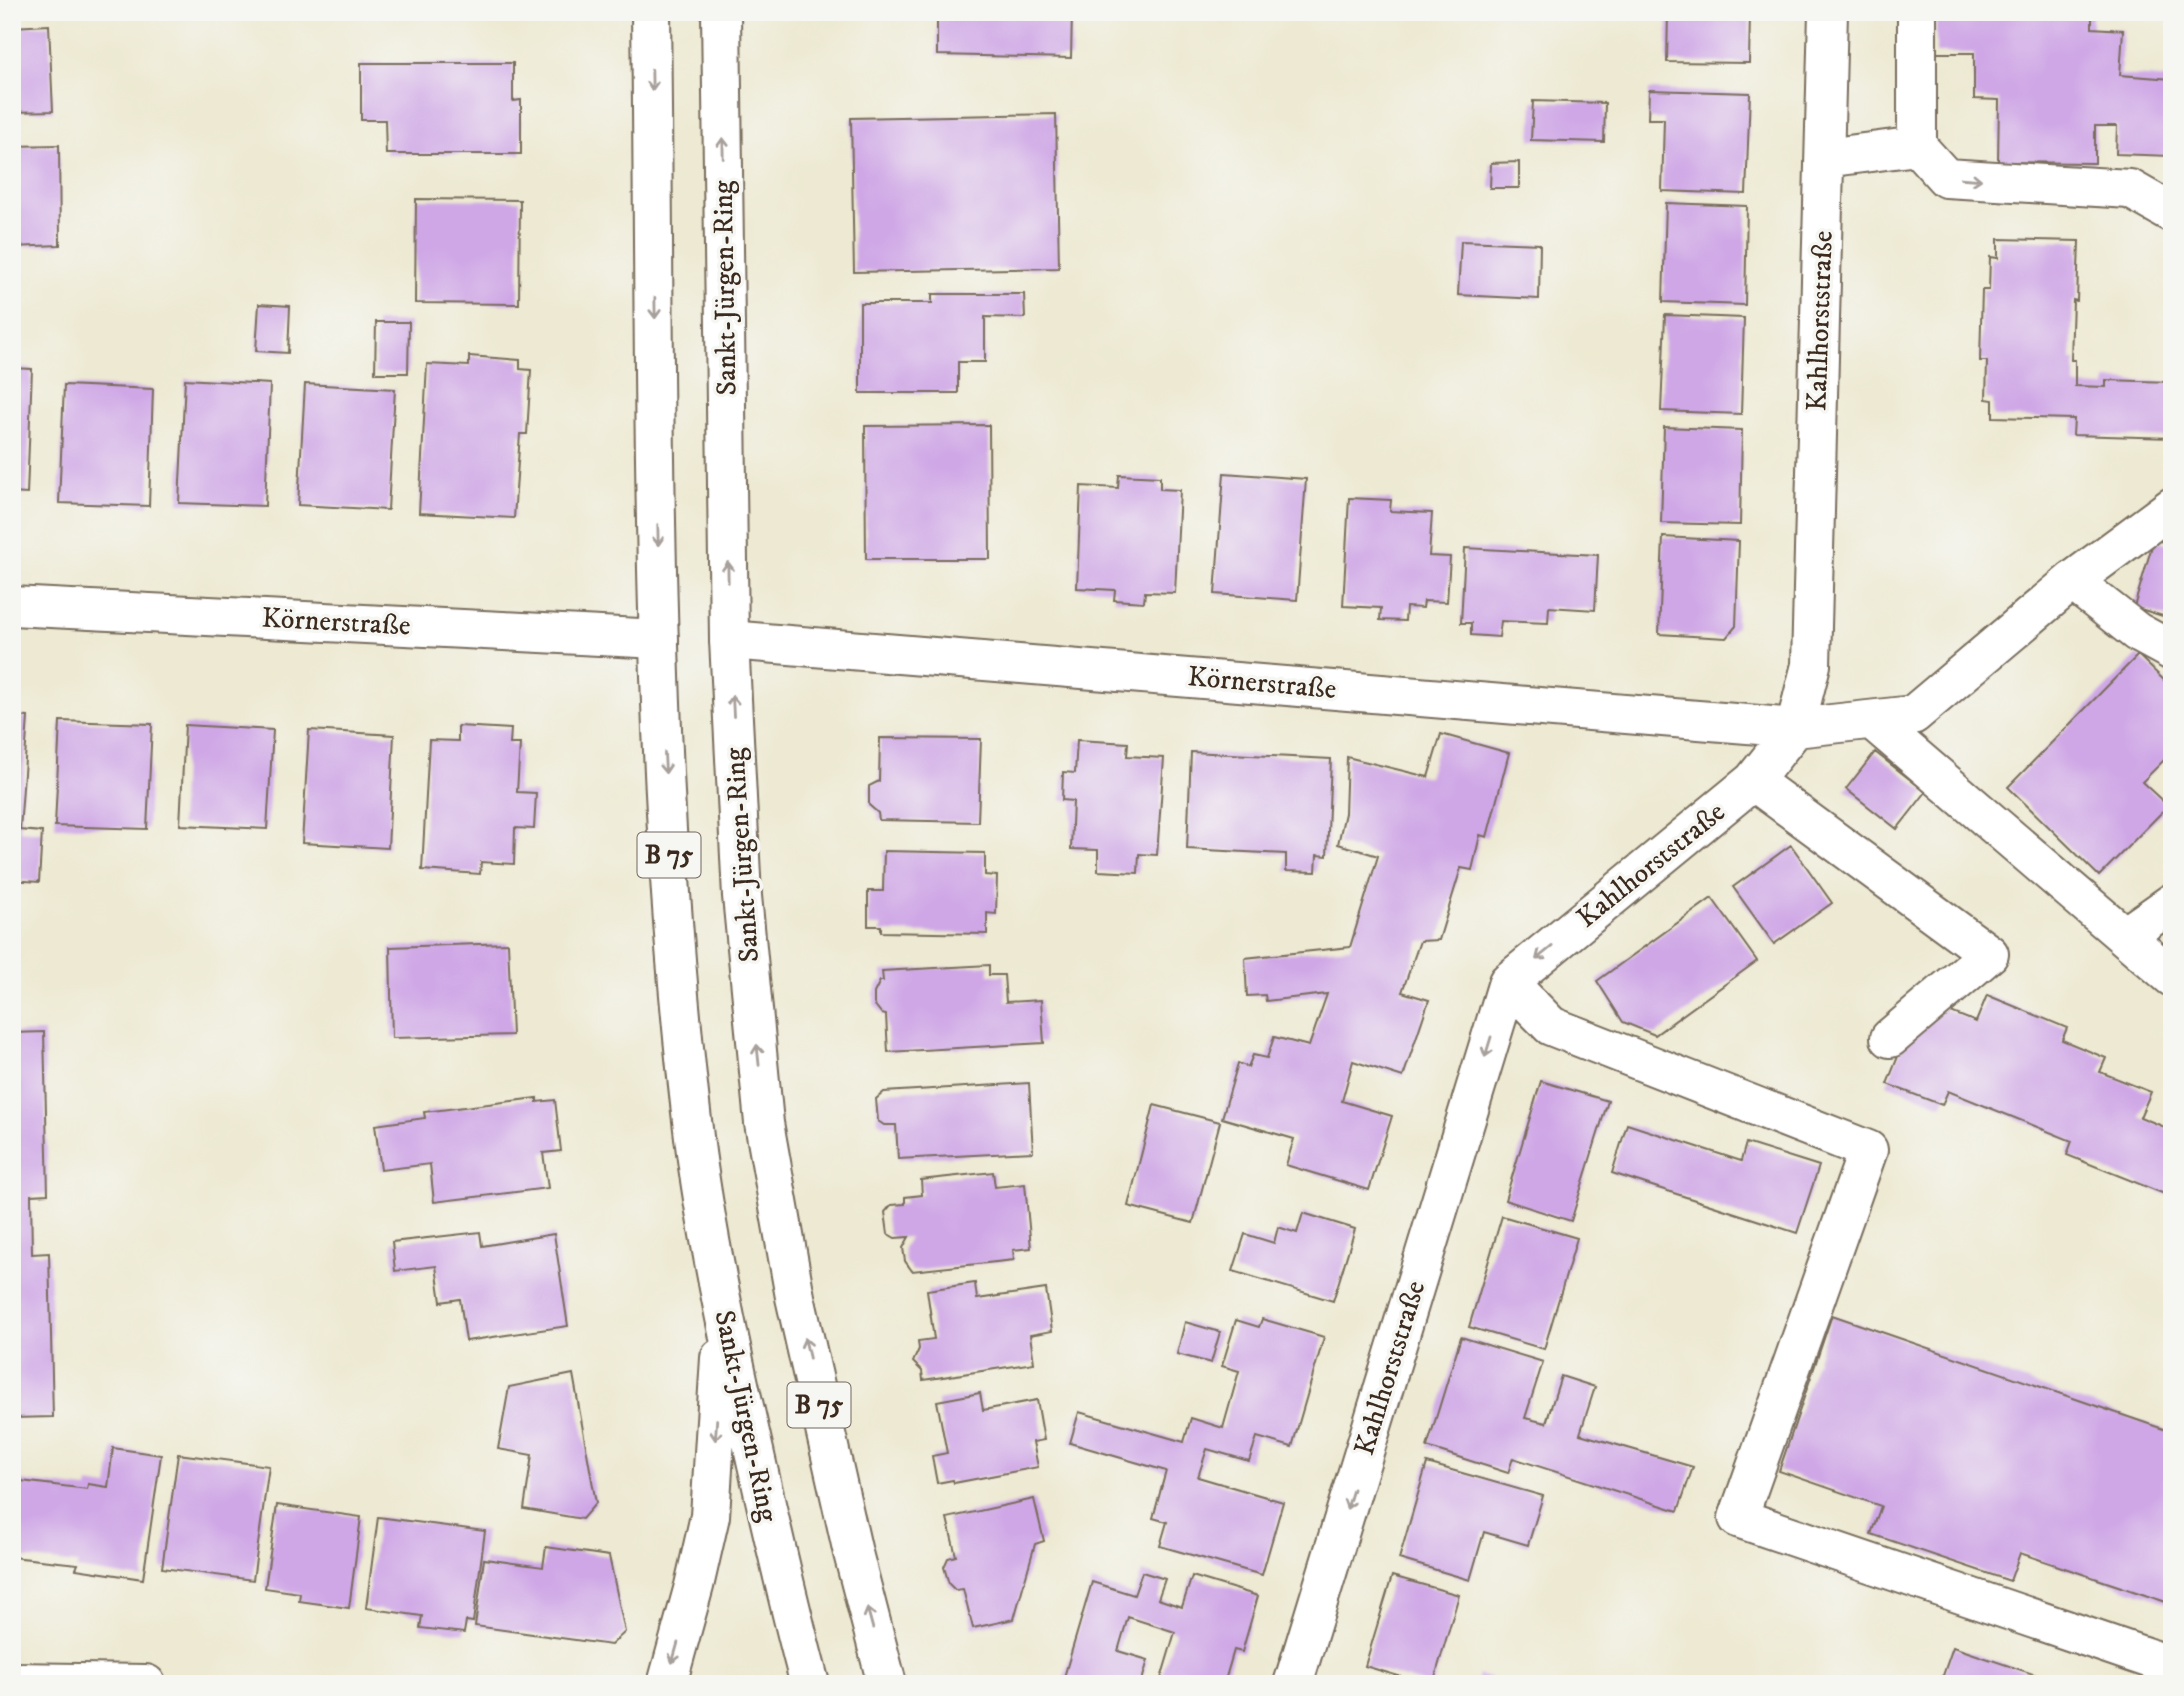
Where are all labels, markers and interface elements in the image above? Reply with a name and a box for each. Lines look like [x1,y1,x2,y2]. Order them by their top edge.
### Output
one-way arrow [645,69,659,92]
one-way arrow [716,137,730,160]
one-way arrow [1960,173,1983,186]
street label: Sankt-Jürgen-Ring [706,180,744,396]
street label: Kahlhorststraße [1799,230,1841,412]
one-way arrow [648,296,662,319]
one-way arrow [651,524,664,547]
one-way arrow [722,561,735,584]
street label: Körnerstraße [261,601,411,643]
street label: Körnerstraße [1186,659,1338,707]
one-way arrow [726,694,739,717]
street label: Sankt-Jürgen-Ring [717,746,767,964]
one-way arrow [659,751,672,774]
street label: Kahlhorststraße [1570,795,1732,935]
road number: B 75 [638,832,700,877]
one-way arrow [1535,945,1553,960]
one-way arrow [1481,1036,1493,1058]
one-way arrow [751,1044,764,1066]
street label: Kahlhorststraße [1347,1276,1433,1460]
street label: Sankt-Jürgen-Ring [707,1307,786,1525]
one-way arrow [800,1338,813,1360]
road number: B 75 [788,1382,850,1428]
one-way arrow [709,1419,722,1442]
one-way arrow [1342,1488,1355,1510]
one-way arrow [863,1607,876,1630]
one-way arrow [668,1642,681,1664]

